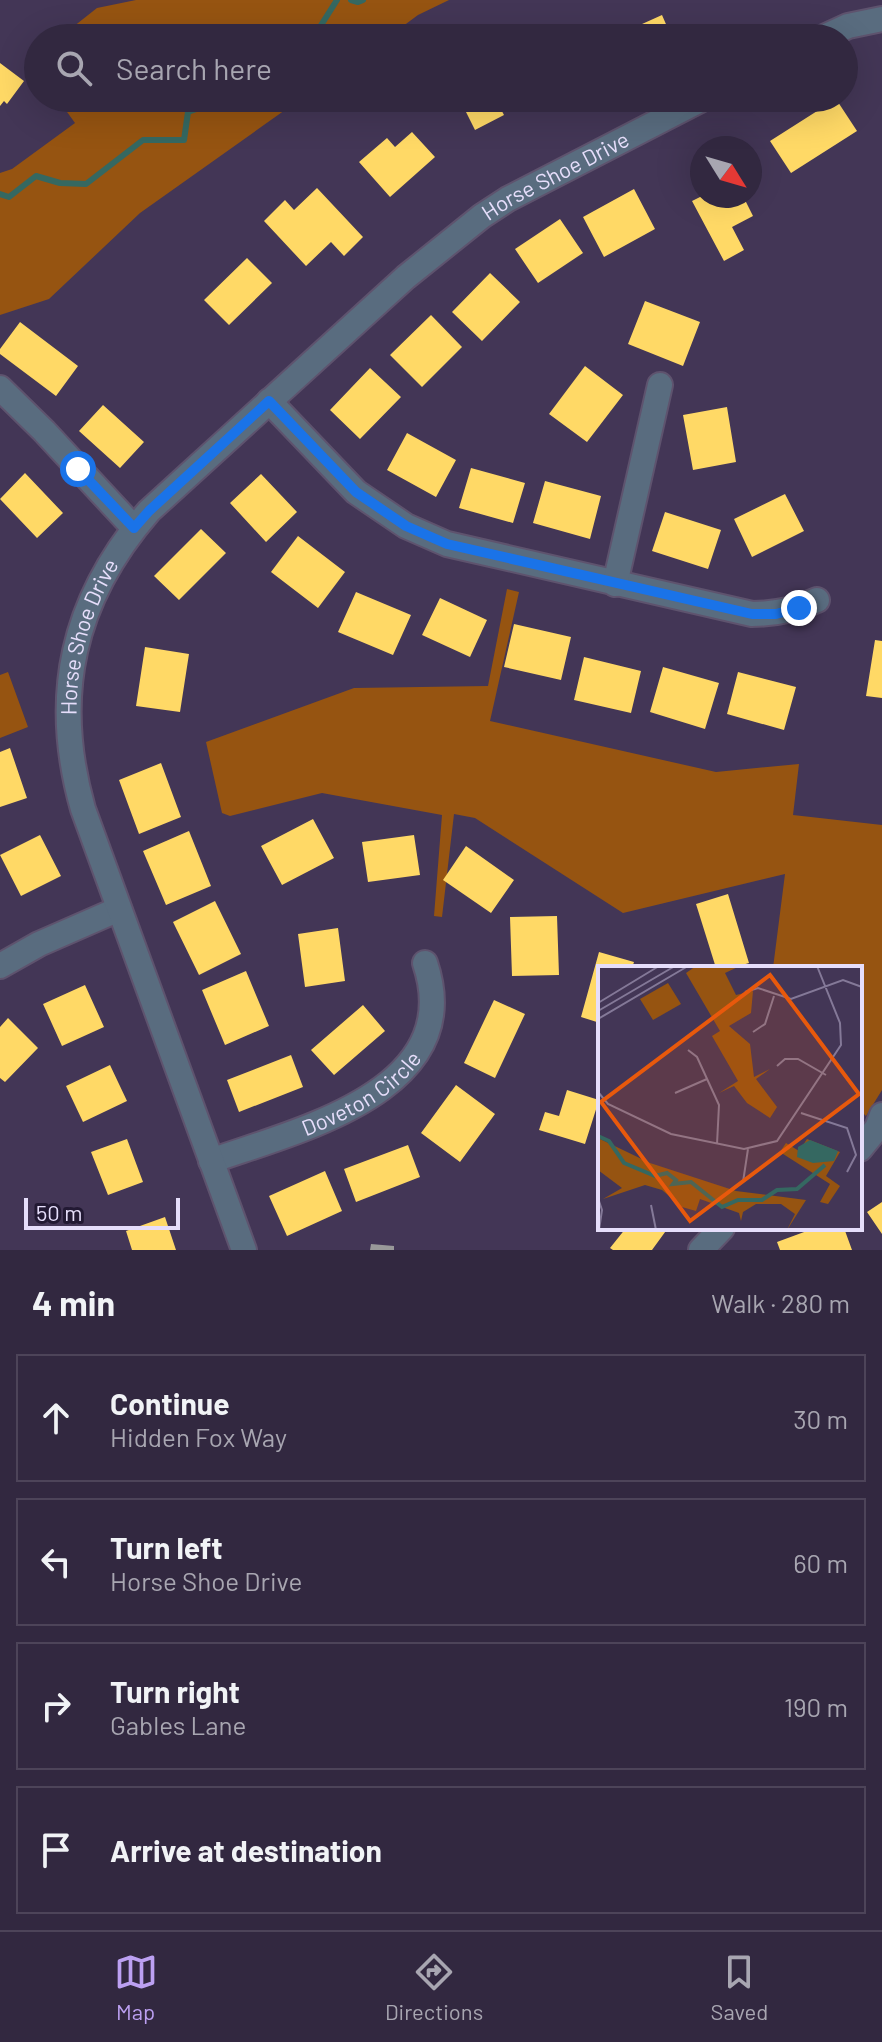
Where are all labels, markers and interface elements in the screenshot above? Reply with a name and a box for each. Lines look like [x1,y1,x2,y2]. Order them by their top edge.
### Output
search box [24,24,858,112]
icon: search [52,46,96,90]
text: Search here [116,50,272,86]
street label: Horse Shoe Drive [476,125,633,225]
north arrow [690,136,762,208]
route start [60,451,96,487]
street label: Horse Shoe Drive [55,554,123,715]
route end [781,590,817,626]
inset map [598,966,862,1230]
street label: Doveton Circle [297,1046,426,1140]
scale bar [24,1194,180,1230]
text: 50 m [36,1199,82,1225]
text: 4 min [32,1282,115,1323]
text: Walk · 280 m [711,1287,850,1318]
text: Continue [110,1385,230,1421]
icon: ahead [34,1396,78,1440]
text: 30 m [793,1403,848,1434]
text: Hidden Fox Way [110,1421,287,1452]
text: Turn left [110,1529,223,1565]
icon: left [34,1540,78,1584]
text: 60 m [793,1547,848,1578]
text: Horse Shoe Drive [110,1565,302,1596]
text: Turn right [110,1673,240,1709]
icon: right [34,1684,78,1728]
text: 190 m [784,1691,848,1722]
text: Gables Lane [110,1709,246,1740]
icon: arrive [34,1828,78,1872]
text: Arrive at destination [110,1832,382,1868]
tab: Map [114,1950,158,2024]
tab: Directions [385,1950,483,2024]
tab: Saved [711,1950,768,2024]

